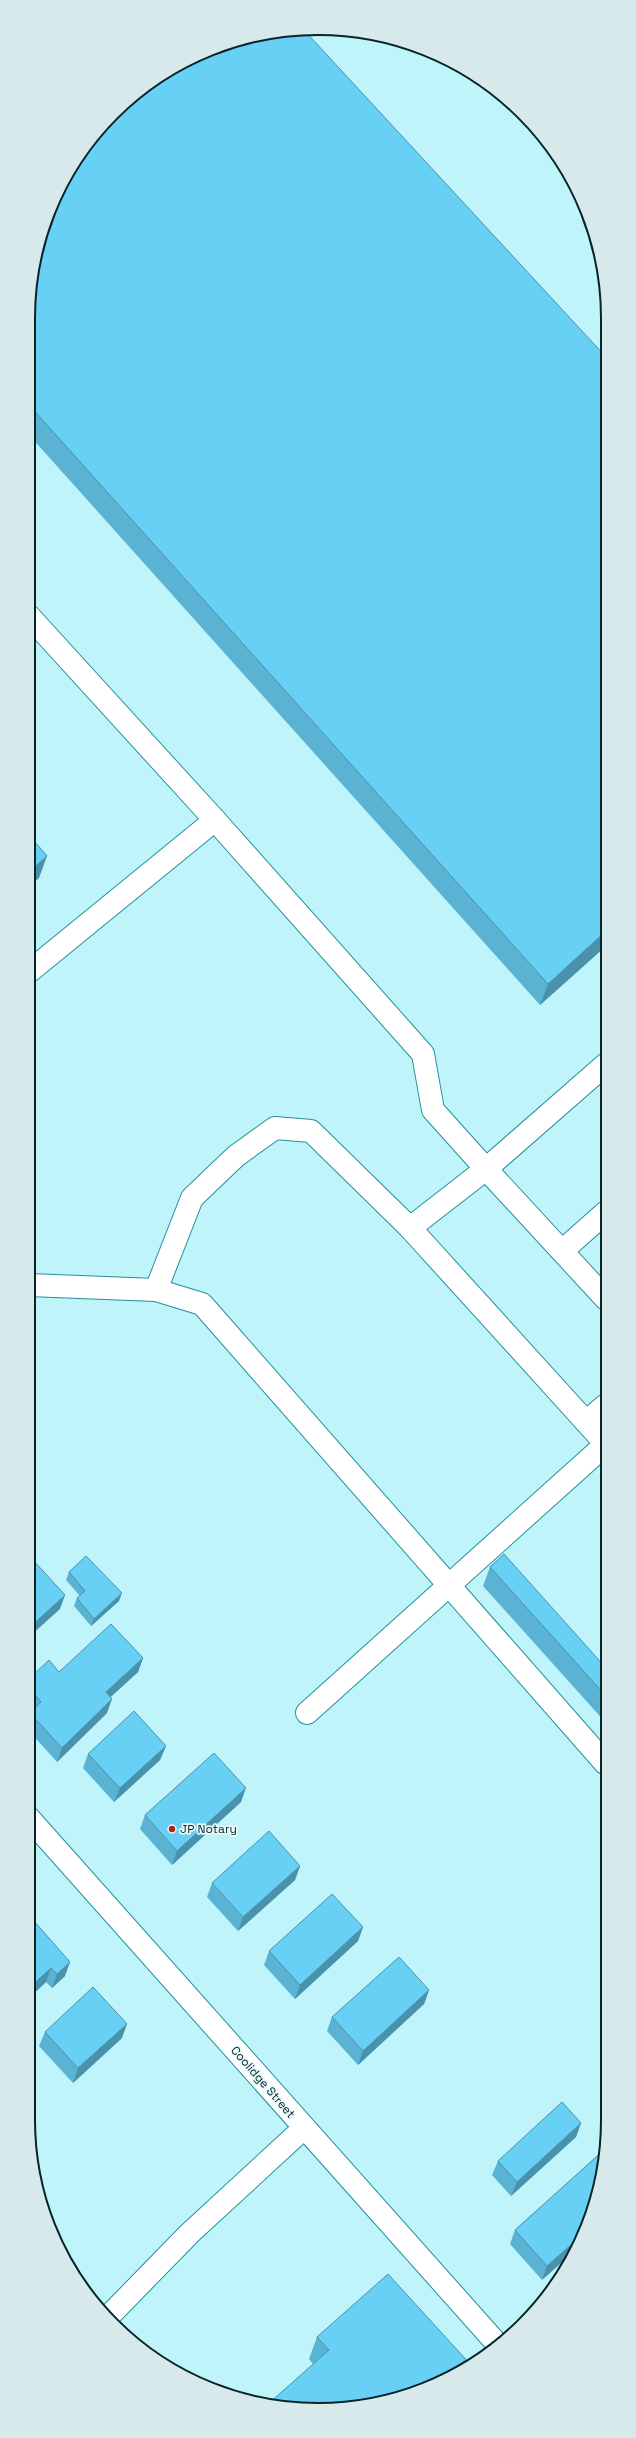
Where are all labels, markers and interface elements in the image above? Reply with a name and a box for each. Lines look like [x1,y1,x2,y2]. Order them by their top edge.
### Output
place label: JP Notary [180,1821,237,1837]
marker: JP Notary [167,1824,177,1834]
street label: Coolidge Street [227,2043,299,2121]

